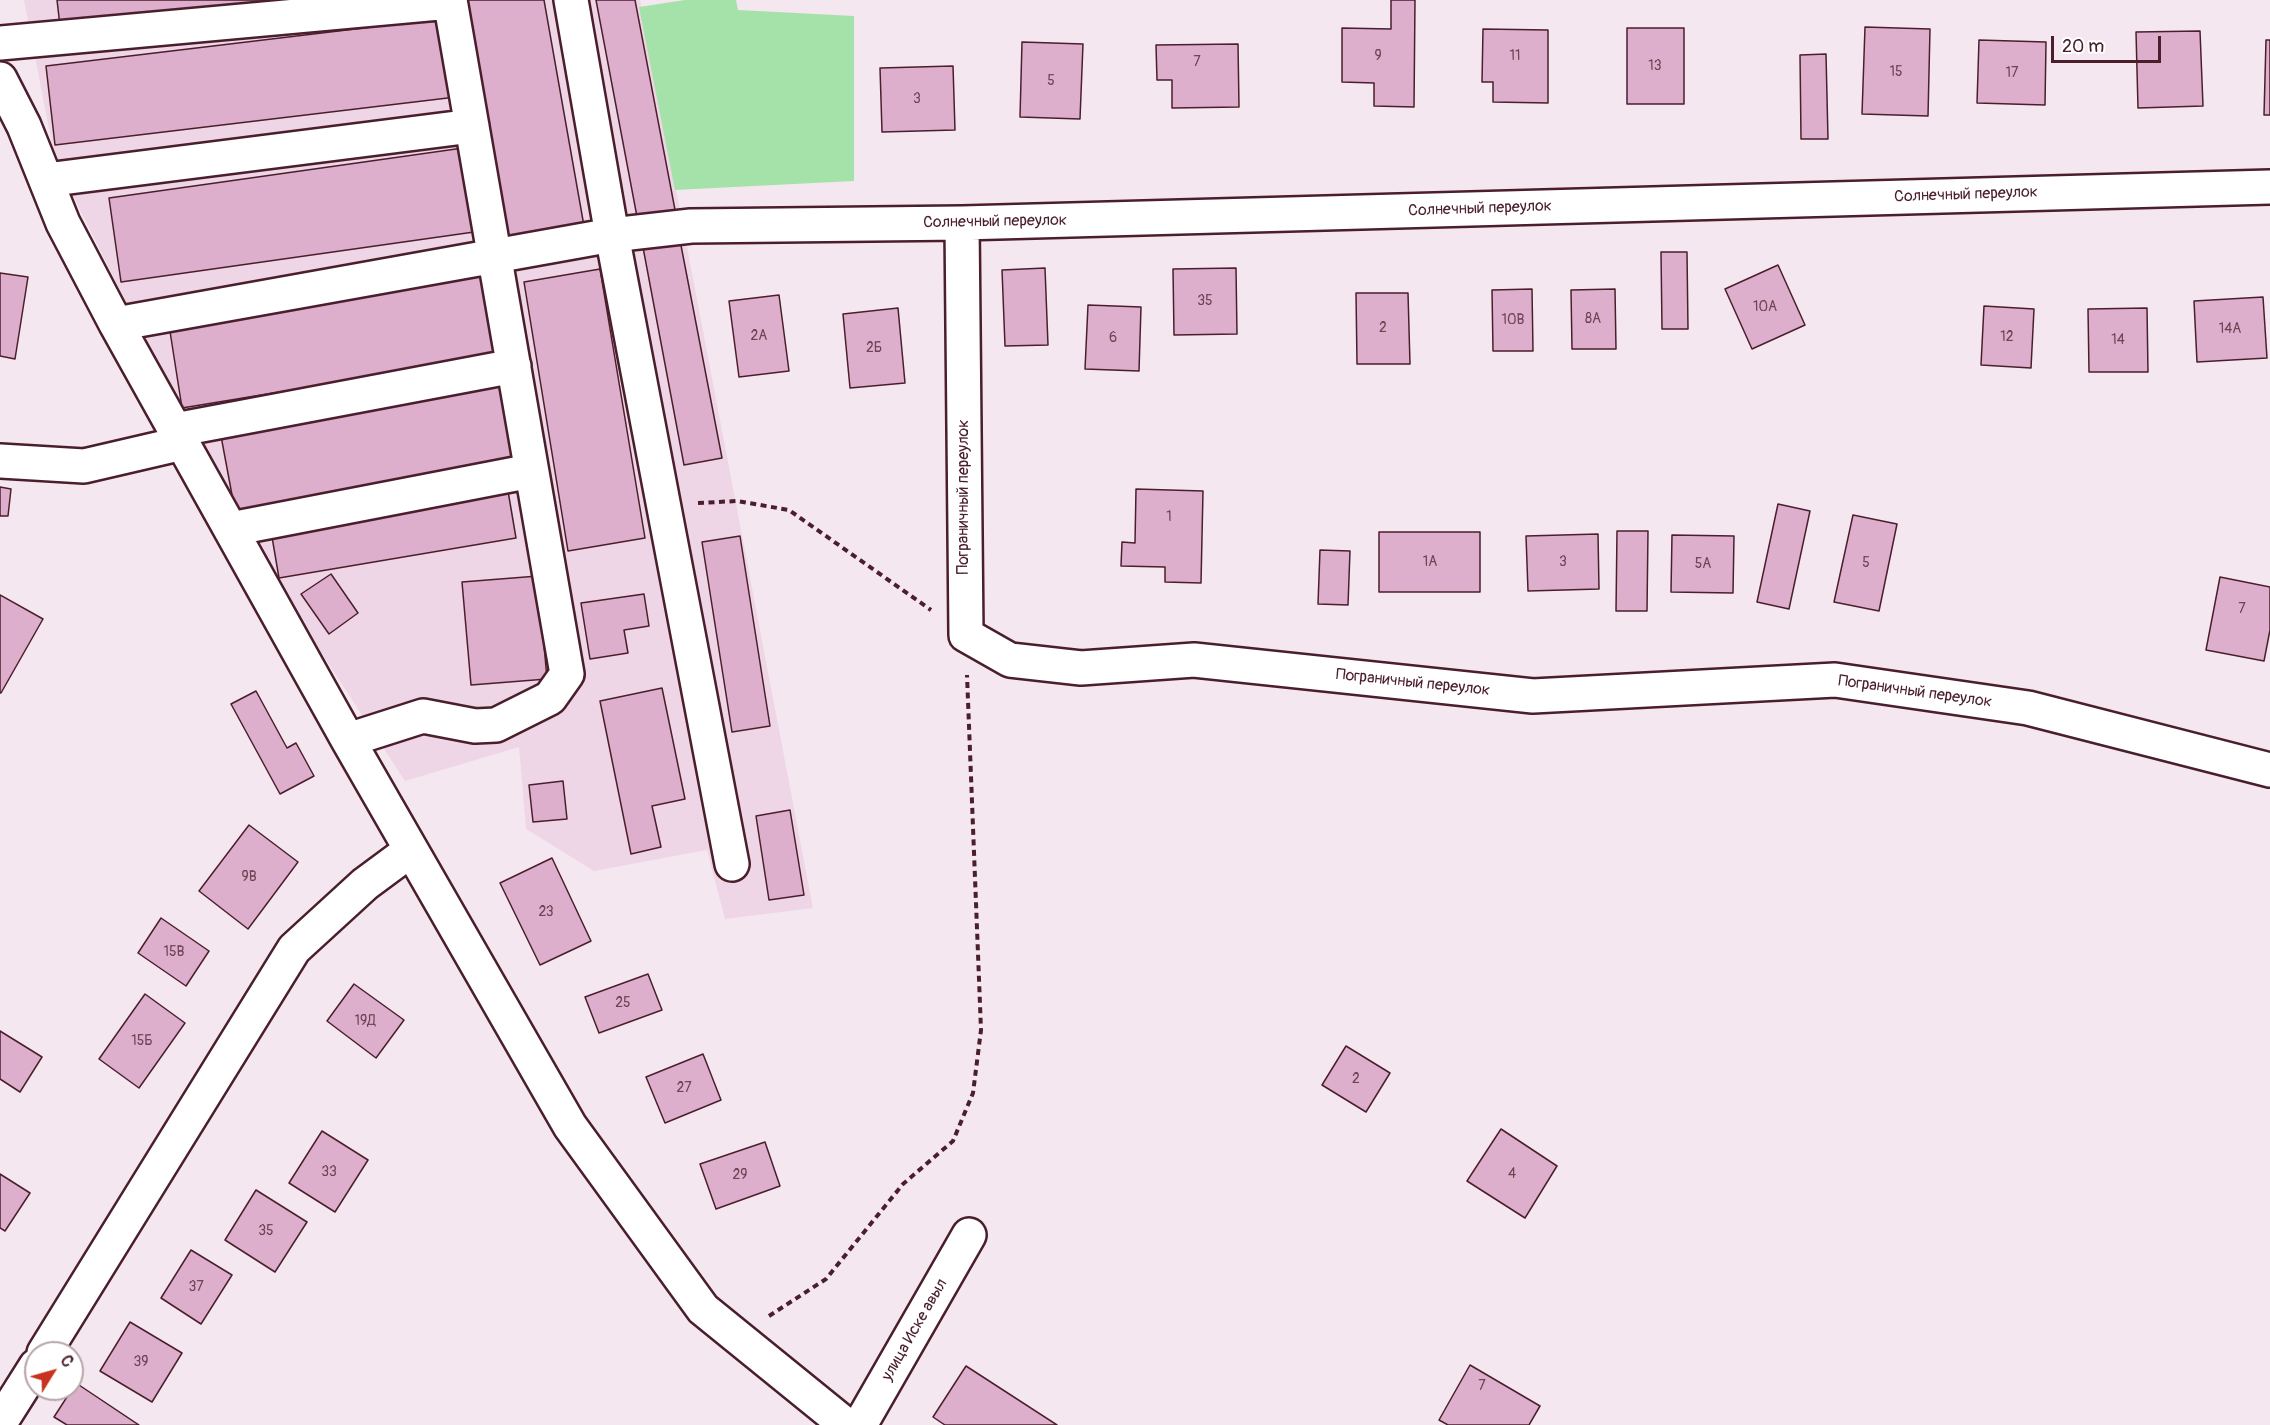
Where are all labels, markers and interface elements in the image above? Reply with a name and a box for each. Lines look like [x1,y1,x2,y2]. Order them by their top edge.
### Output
scale bar [2054,24,2164,62]
text: 20 m [2062,35,2104,58]
house number: 9 [1374,48,1382,64]
house number: 11 [1510,48,1520,64]
house number: 7 [1193,54,1201,70]
house number: 13 [1648,58,1662,74]
house number: 15 [1889,64,1903,80]
house number: 17 [2006,65,2018,81]
house number: 5 [1047,73,1055,89]
house number: 3 [913,91,921,107]
street label: Солнечный переулок [1894,183,2038,207]
street label: Солнечный переулок [1408,197,1552,221]
street label: Солнечный переулок [923,211,1067,233]
house number: 35 [1197,293,1213,309]
house number: 10А [1753,299,1777,315]
house number: 8А [1585,311,1601,327]
house number: 10В [1502,312,1524,328]
house number: 2 [1379,320,1387,336]
house number: 14А [2219,321,2241,337]
house number: 2А [751,328,767,344]
house number: 12 [2000,329,2014,345]
house number: 6 [1109,330,1117,346]
house number: 14 [2111,332,2125,348]
house number: 2Б [866,340,882,356]
street label: Пограничный переулок [954,420,974,574]
house number: 1 [1166,509,1172,525]
house number: 1А [1423,554,1437,570]
house number: 3 [1559,554,1567,570]
house number: 5 [1862,555,1870,571]
house number: 5А [1695,556,1711,572]
house number: 7 [2238,601,2246,617]
street label: Пограничный переулок [1335,665,1491,701]
street label: Пограничный переулок [1837,672,1993,712]
house number: 9В [241,869,257,885]
house number: 23 [538,904,554,920]
house number: 15В [164,944,184,960]
house number: 25 [615,995,631,1011]
house number: 19Д [354,1013,376,1029]
house number: 15Б [131,1033,153,1049]
house number: 2 [1352,1071,1360,1087]
house number: 27 [676,1080,692,1096]
house number: 33 [321,1164,337,1180]
house number: 4 [1508,1166,1516,1182]
house number: 29 [732,1167,748,1183]
house number: 35 [258,1223,274,1239]
street label: улица Иске авыл [878,1276,952,1384]
house number: 37 [188,1279,204,1295]
north arrow [24,1341,84,1401]
text: С [56,1351,78,1371]
house number: 39 [133,1354,149,1370]
house number: 7 [1478,1378,1486,1394]

